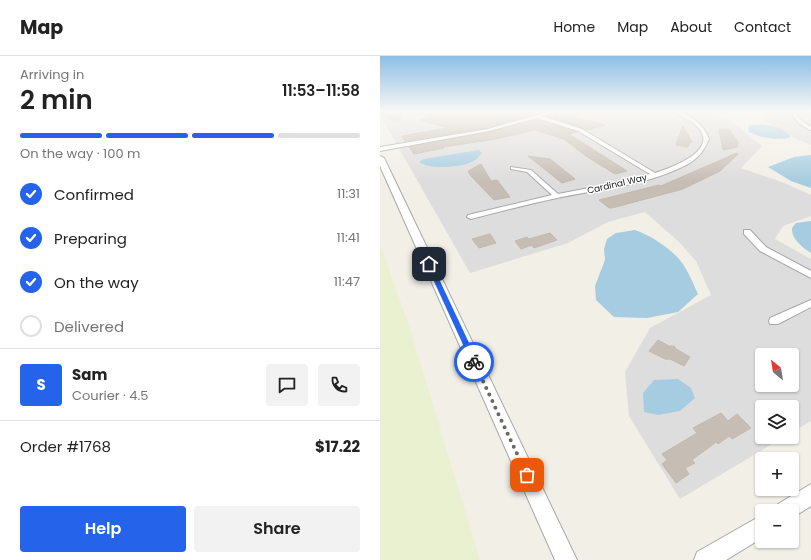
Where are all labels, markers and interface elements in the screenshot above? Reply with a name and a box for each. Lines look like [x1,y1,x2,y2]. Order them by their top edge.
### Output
text: Map [20,14,63,41]
text: Home [553,17,595,37]
text: Map [617,17,648,37]
text: About [670,17,712,37]
text: Contact [734,17,791,37]
text: Arriving in [20,65,84,84]
text: 11:53–11:58 [282,80,360,101]
text: 2 min [20,82,93,118]
text: On the way · 100 m [20,144,140,163]
street label: Cardinal Way [586,171,648,197]
icon: check [20,183,42,205]
text: Confirmed [54,184,134,205]
text: 11:31 [337,184,360,203]
icon: check [20,227,42,249]
text: Preparing [54,228,127,249]
text: 11:41 [337,228,360,247]
pin [412,247,446,281]
icon: home [418,253,440,275]
icon: check [20,271,42,293]
text: On the way [54,272,139,293]
text: 11:47 [334,272,360,291]
text: Delivered [54,316,124,337]
courier [454,342,494,382]
north arrow [755,348,799,392]
map controls [755,348,799,548]
icon: bike [463,351,485,373]
text: Sam [72,364,107,385]
button: chat [266,364,308,406]
button: phone [318,364,360,406]
text: S [36,374,46,395]
text: Courier · 4.5 [72,386,148,405]
button: layers [755,400,799,444]
text: Order #1768 [20,436,111,457]
text: $17.22 [315,436,360,457]
button: + [755,452,799,496]
pin [510,458,544,492]
icon: bag [516,464,538,486]
button: − [755,504,799,548]
button: Help [20,506,186,552]
button: Share [194,506,360,552]

